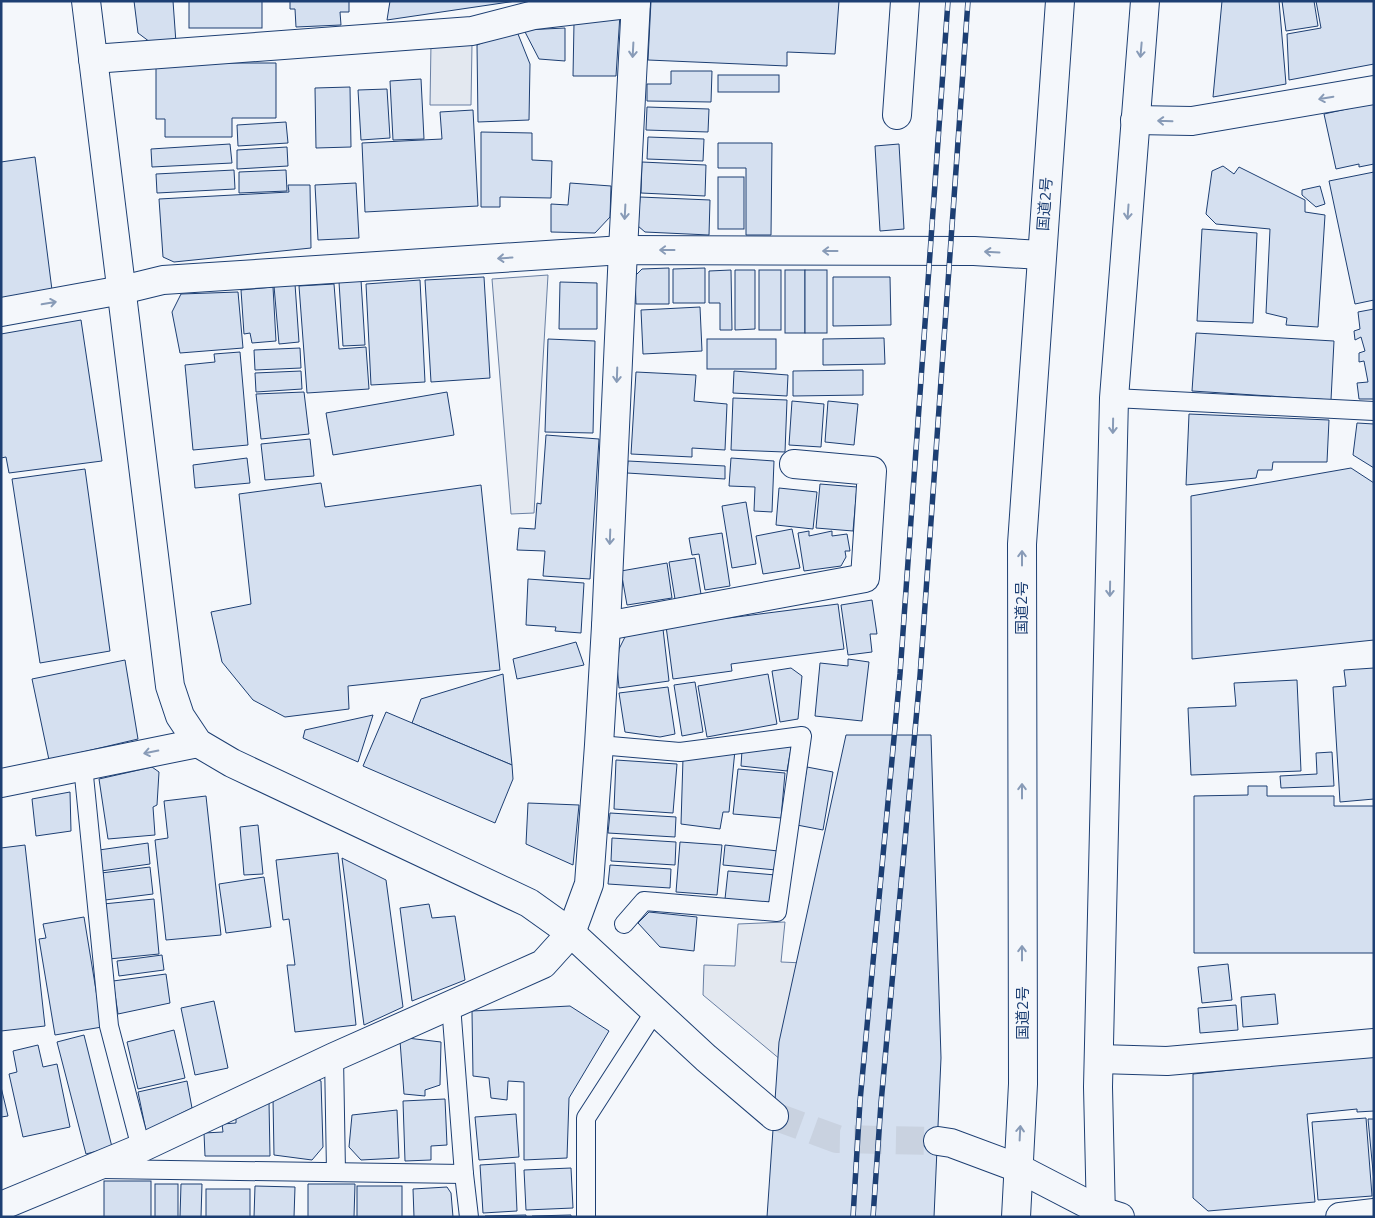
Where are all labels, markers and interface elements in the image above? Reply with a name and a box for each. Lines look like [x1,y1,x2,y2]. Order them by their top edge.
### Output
one-way arrow [629,42,638,58]
one-way arrow [1136,42,1146,58]
one-way arrow [1318,94,1334,104]
one-way arrow [1157,116,1173,125]
street label: 国道2号 [1033,176,1056,232]
one-way arrow [1123,203,1132,219]
one-way arrow [620,204,629,220]
one-way arrow [660,245,676,255]
one-way arrow [822,246,838,256]
one-way arrow [985,248,1001,257]
one-way arrow [497,253,513,262]
one-way arrow [41,298,57,308]
one-way arrow [613,366,622,382]
one-way arrow [1108,418,1118,434]
one-way arrow [606,529,615,545]
one-way arrow [1017,550,1027,566]
one-way arrow [1105,580,1114,596]
street label: 国道2号 [1012,581,1031,635]
one-way arrow [143,748,159,758]
one-way arrow [1017,783,1027,799]
one-way arrow [1018,945,1027,961]
street label: 国道2号 [1013,986,1032,1040]
one-way arrow [1016,1125,1025,1141]

